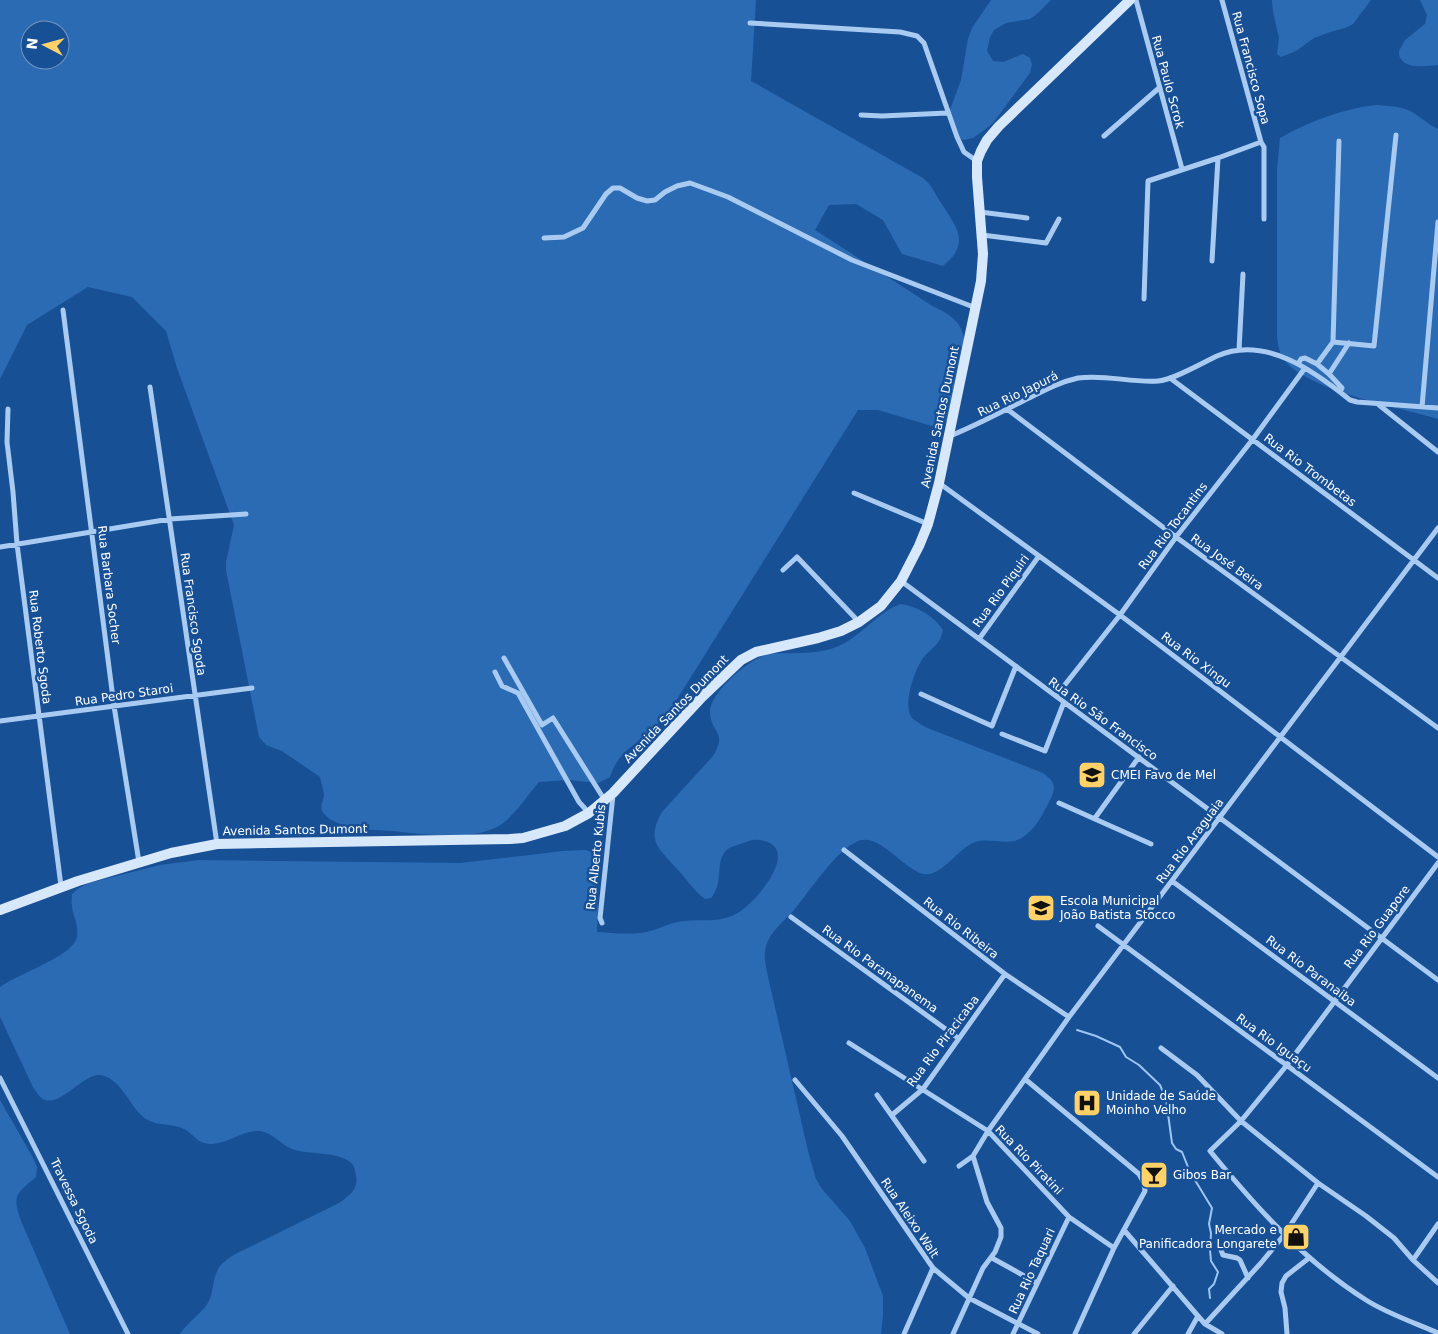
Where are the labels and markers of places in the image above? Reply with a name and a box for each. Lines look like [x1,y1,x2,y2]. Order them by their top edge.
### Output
school or university icon: CMEI Favo de Mel [1077,760,1107,790]
place label: CMEI Favo de Mel [1111,768,1216,782]
school or university icon: Escola Municipal João Batista Stocco [1026,893,1056,923]
place label: Escola Municipal João Batista Stocco [1059,894,1175,922]
hospital icon: Unidade de Saúde Moinho Velho [1072,1088,1102,1118]
place label: Unidade de Saúde Moinho Velho [1106,1089,1216,1117]
bar icon: Gibos Bar [1139,1160,1169,1190]
place label: Gibos Bar [1173,1168,1231,1182]
shop icon: Mercado e Panificadora Longarete [1281,1222,1311,1252]
place label: Mercado e Panificadora Longarete [1139,1223,1277,1251]

